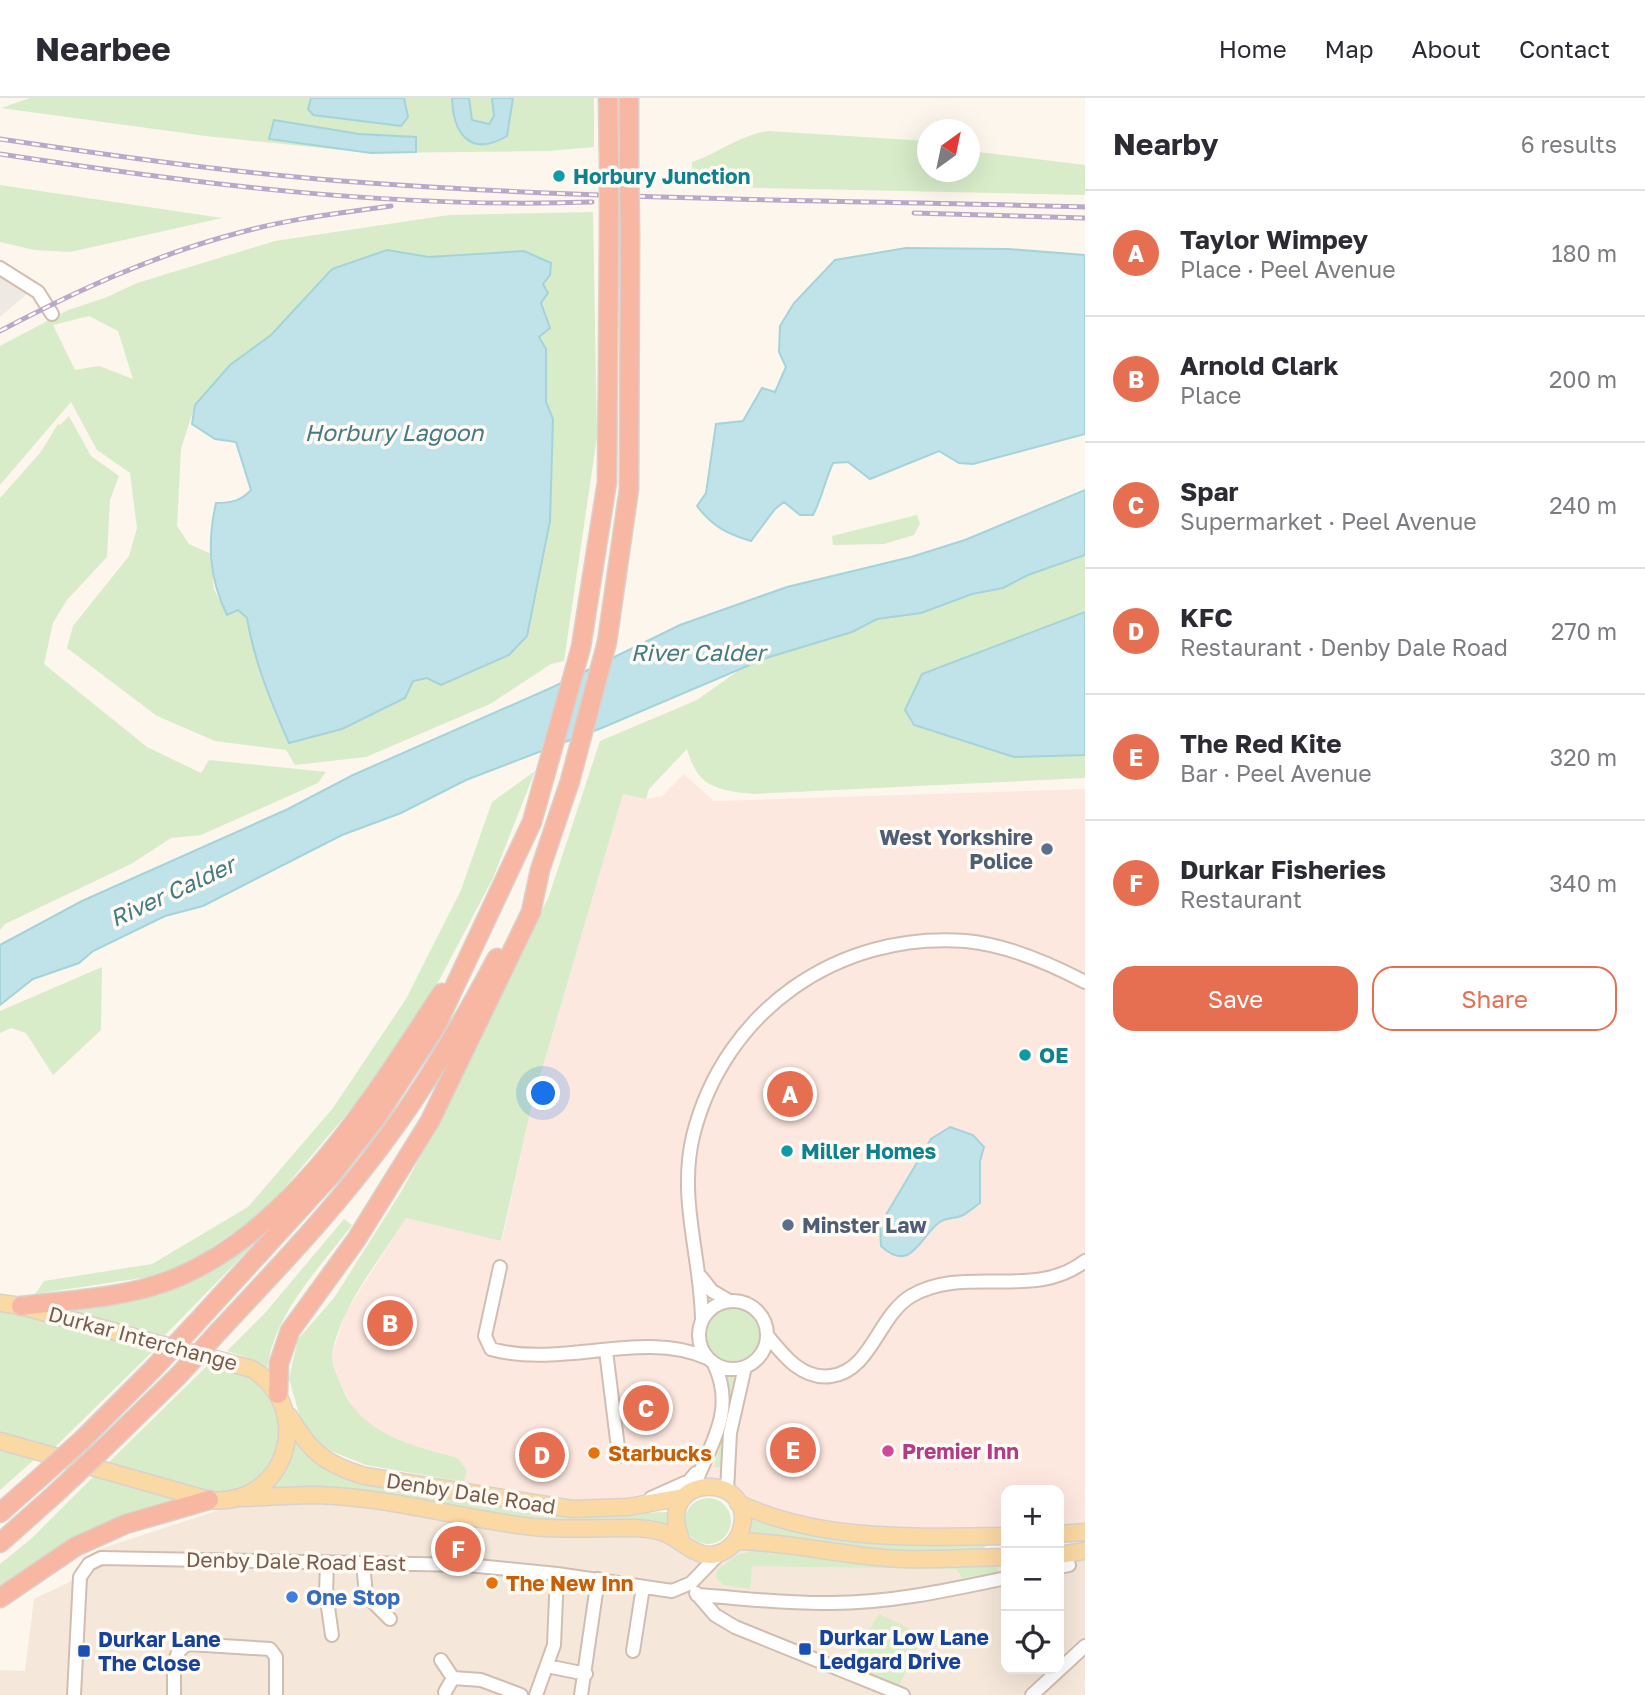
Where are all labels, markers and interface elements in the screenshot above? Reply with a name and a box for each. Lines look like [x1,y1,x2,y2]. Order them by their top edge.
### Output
text: Nearbee [35,29,171,68]
text: Home [1219,34,1287,63]
text: Map [1325,34,1374,63]
text: About [1412,34,1481,63]
text: Contact [1519,34,1610,63]
north arrow [917,119,980,182]
text: Nearby [1113,126,1218,162]
text: 6 results [1521,130,1617,158]
place label: Horbury Junction [573,163,750,189]
marker: Horbury Junction [551,168,567,184]
text: Taylor Wimpey [1180,224,1368,255]
text: A [1128,239,1144,267]
text: 180 m [1551,239,1617,267]
text: Place · Peel Avenue [1180,255,1396,283]
text: Arnold Clark [1180,350,1338,381]
text: B [1128,365,1144,393]
text: 200 m [1549,365,1617,393]
text: Place [1180,381,1241,409]
water label: Horbury Lagoon [305,418,484,446]
text: Spar [1180,476,1239,507]
text: C [1128,491,1144,519]
text: 240 m [1549,491,1617,519]
text: Supermarket · Peel Avenue [1180,507,1477,535]
text: KFC [1180,602,1233,633]
text: D [1128,617,1144,645]
text: 270 m [1551,617,1617,645]
text: Restaurant · Denby Dale Road [1180,633,1508,661]
water label: River Calder [631,638,768,666]
text: The Red Kite [1180,728,1342,759]
text: E [1129,743,1143,771]
text: 320 m [1550,743,1617,771]
text: Bar · Peel Avenue [1180,759,1372,787]
place label: West Yorkshire Police [879,824,1033,874]
marker: West Yorkshire Police [1039,841,1055,857]
water label: River Calder [105,849,242,932]
text: Durkar Fisheries [1180,854,1386,885]
text: F [1129,869,1143,897]
text: 340 m [1549,869,1617,897]
text: Restaurant [1180,885,1302,913]
button: Save [1113,966,1358,1031]
button: Share [1372,966,1617,1031]
place label: OE [1039,1042,1068,1068]
marker: OE [1017,1047,1033,1063]
pin: A [767,1068,813,1120]
your location [526,1076,560,1110]
place label: Miller Homes [801,1138,937,1164]
marker: Miller Homes [779,1143,795,1159]
place label: Minster Law [802,1212,927,1238]
marker: Minster Law [780,1217,796,1233]
pin: B [367,1297,413,1349]
street label: Durkar Interchange [46,1300,240,1376]
pin: C [623,1382,669,1434]
pin: E [770,1424,816,1476]
pin: D [519,1429,565,1481]
place label: Premier Inn [902,1438,1019,1464]
place label: Starbucks [608,1440,712,1466]
marker: Premier Inn [880,1443,896,1459]
marker: Starbucks [586,1445,602,1461]
street label: Denby Dale Road [384,1467,558,1519]
map controls [1001,1485,1064,1674]
button: + [1001,1485,1064,1548]
pin: F [435,1523,481,1575]
street label: Denby Dale Road East [186,1546,406,1576]
button: − [1001,1548,1064,1611]
place label: The New Inn [506,1570,633,1596]
marker: The New Inn [484,1575,500,1591]
place label: One Stop [306,1584,400,1610]
marker: One Stop [284,1589,300,1605]
button: locate [1001,1611,1064,1674]
place label: Durkar Low Lane Ledgard Drive [819,1624,989,1674]
place label: Durkar Lane The Close [98,1626,221,1676]
marker: Durkar Low Lane Ledgard Drive [797,1641,813,1657]
marker: Durkar Lane The Close [76,1643,92,1659]

